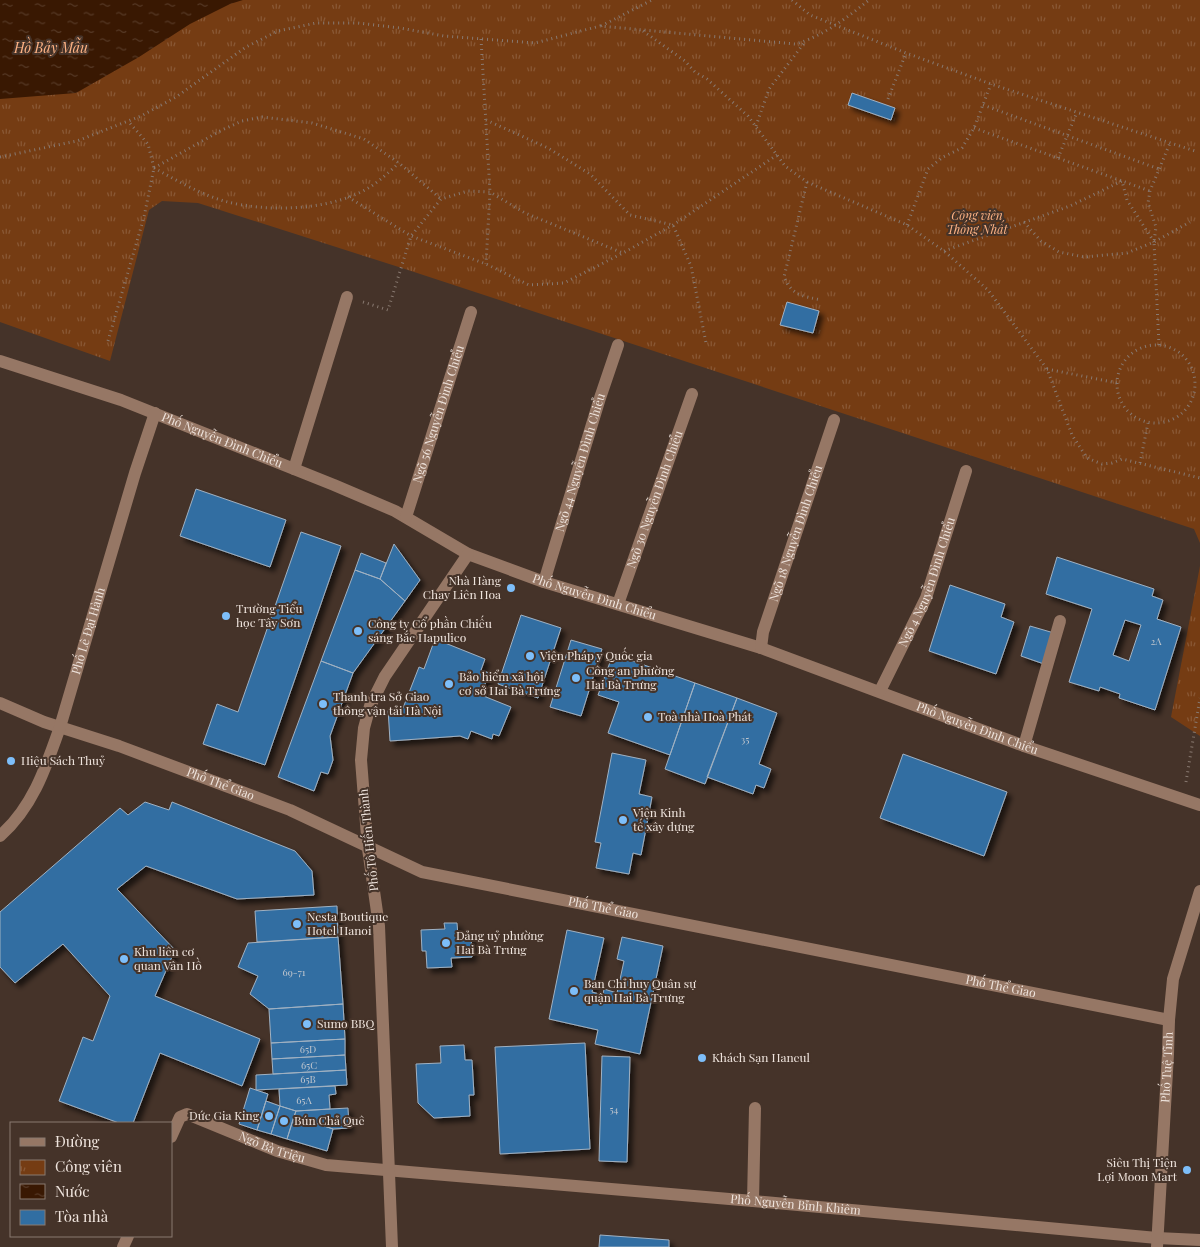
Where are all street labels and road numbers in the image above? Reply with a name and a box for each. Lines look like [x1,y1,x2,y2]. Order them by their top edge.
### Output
street label: Ngõ 56 Nguyễn Đình Chiểu [408,343,467,485]
street label: Ngõ 44 Nguyễn Đình Chiểu [551,391,608,533]
street label: Phố Nguyễn Đình Chiểu [160,408,285,471]
street label: Ngõ 30 Nguyễn Đình Chiểu [622,428,686,570]
street label: Ngõ 18 Nguyễn Đình Chiểu [765,463,825,604]
street label: Ngõ 4 Nguyễn Đình Chiểu [894,515,958,649]
street label: Phố Nguyễn Đình Chiểu [530,569,658,623]
street label: Phố Lê Đại Hành [67,585,108,676]
street label: Phố Nguyễn Đình Chiểu [914,698,1041,757]
street label: Phố Thể Giao [185,763,257,803]
street label: Phố Tô Hiến Thành [355,788,381,892]
street label: Phố Thể Giao [567,892,641,922]
street label: Phố Thể Giao [964,971,1038,1001]
street label: Phố Tuệ Tĩnh [1156,1032,1176,1103]
street label: Ngõ Bà Triệu [237,1127,307,1166]
street label: Phố Nguyễn Bỉnh Khiêm [730,1190,862,1218]

